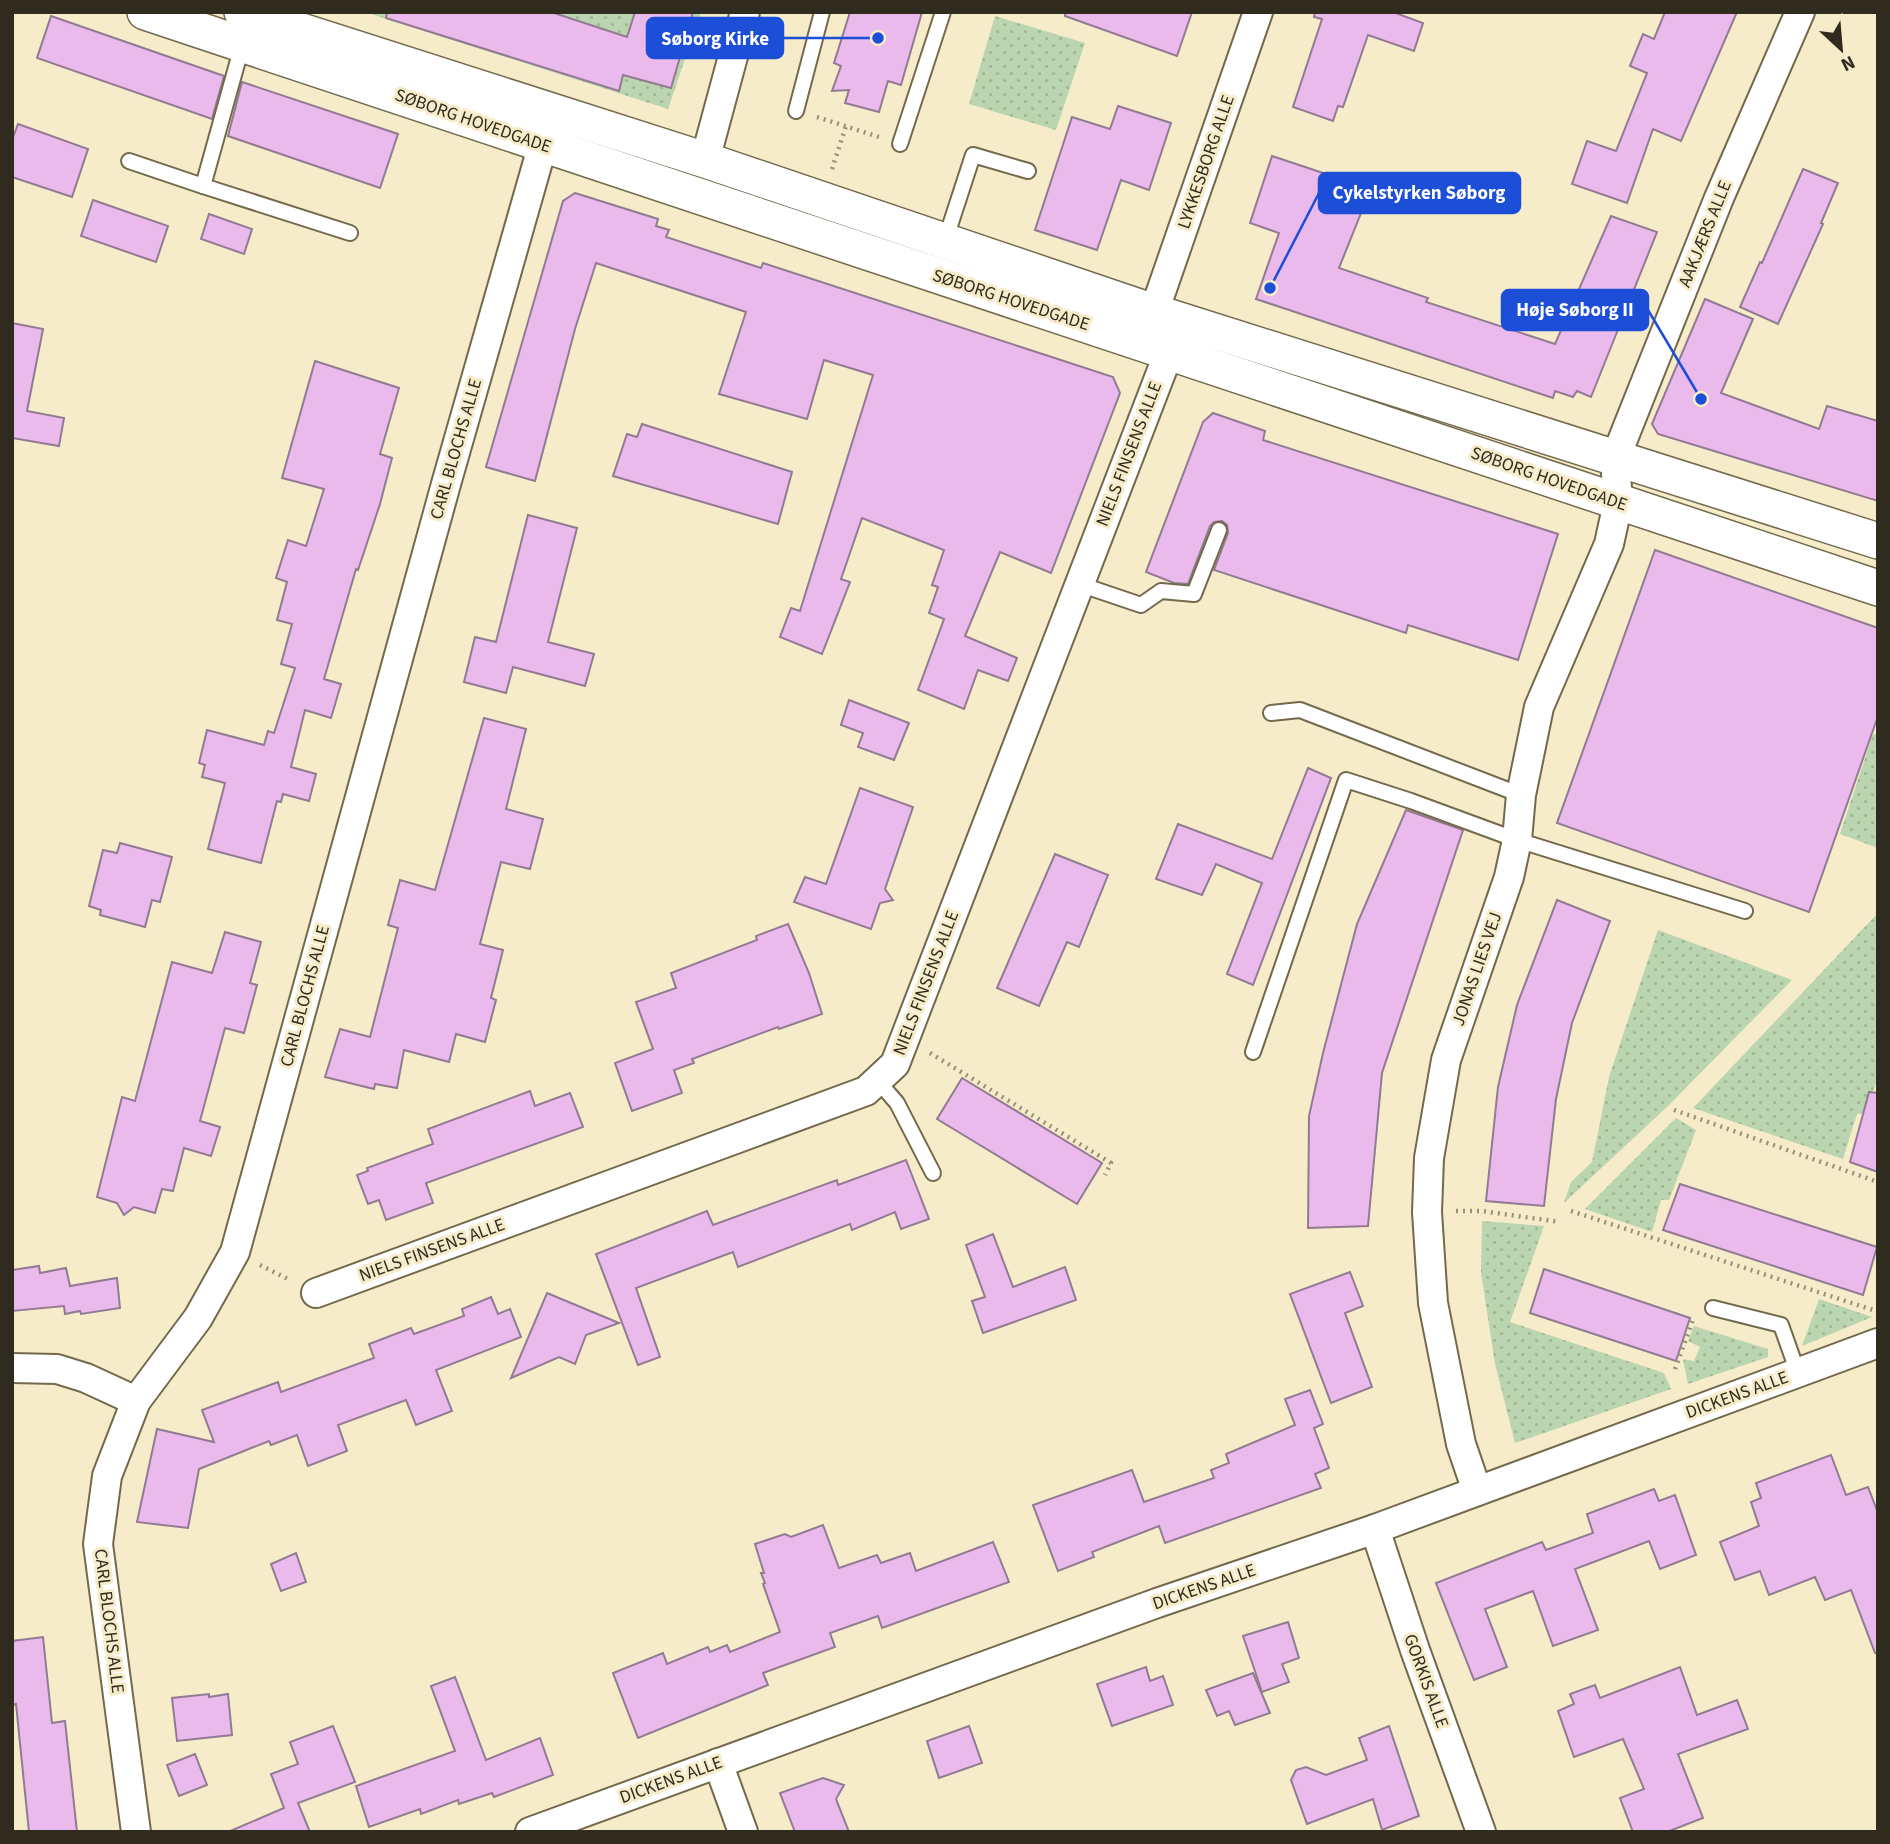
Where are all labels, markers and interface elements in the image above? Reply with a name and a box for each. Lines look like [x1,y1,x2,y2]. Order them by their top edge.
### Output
north arrow [1806,14,1876,84]
callout: Søborg Kirke [647,18,783,58]
text: Søborg Kirke [661,26,769,53]
text: N [1836,48,1859,78]
street label: SØBORG HOVEDGADE [392,83,554,159]
street label: LYKKESBORG ALLE [1171,92,1241,232]
callout: Cykelstyrken Søborg [1319,173,1520,213]
street label: AAKJÆRS ALLE [1672,177,1738,291]
text: Cykelstyrken Søborg [1333,180,1506,207]
street label: SØBORG HOVEDGADE [929,263,1093,337]
callout: Høje Søborg II [1502,290,1648,330]
text: Høje Søborg II [1516,297,1634,324]
street label: CARL BLOCHS ALLE [424,376,488,522]
street label: NIELS FINSENS ALLE [1090,378,1168,530]
street label: SØBORG HOVEDGADE [1468,441,1630,517]
street label: NIELS FINSENS ALLE [887,907,965,1059]
street label: JONAS LIES VEJ [1446,909,1508,1029]
street label: CARL BLOCHS ALLE [274,923,336,1069]
street label: NIELS FINSENS ALLE [356,1212,508,1288]
street label: DICKENS ALLE [1682,1365,1792,1425]
street label: CARL BLOCHS ALLE [88,1547,130,1695]
street label: DICKENS ALLE [1149,1558,1259,1616]
street label: GORKIS ALLE [1397,1630,1455,1732]
street label: DICKENS ALLE [616,1750,726,1810]

